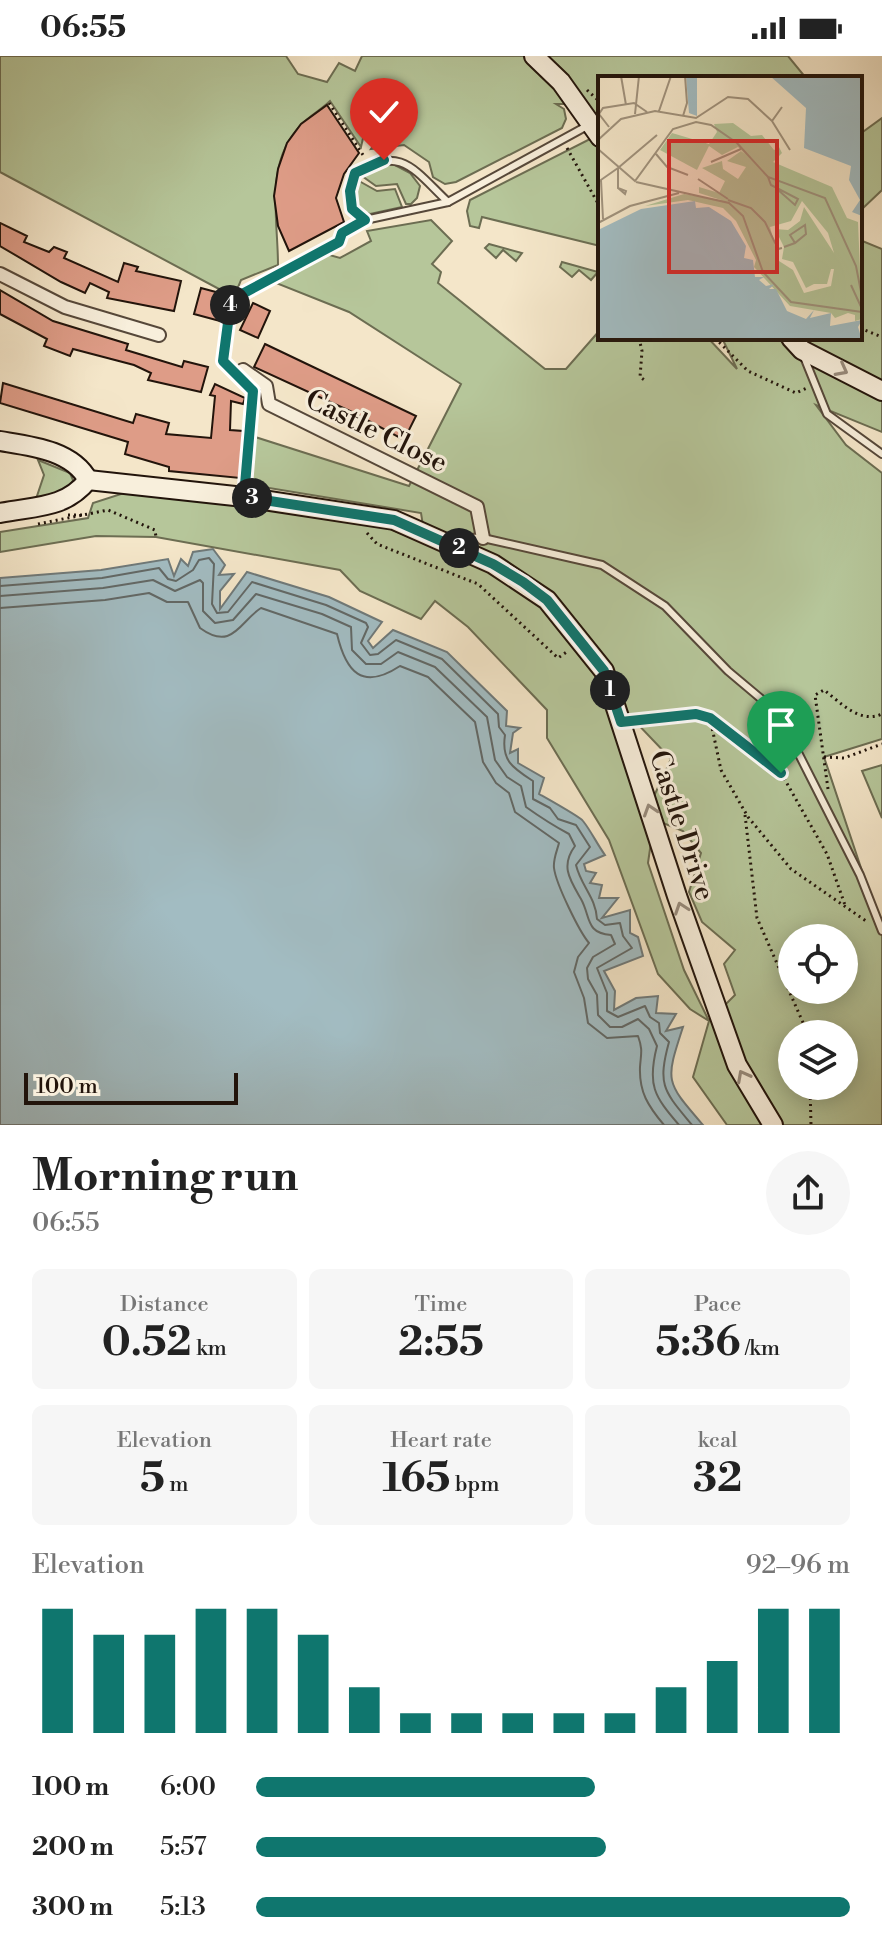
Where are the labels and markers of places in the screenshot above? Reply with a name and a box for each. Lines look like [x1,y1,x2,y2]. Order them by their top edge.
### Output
pin [350,78,418,160]
pin: 4 [210,285,250,325]
pin: 3 [232,478,272,518]
pin: 2 [439,528,479,568]
pin: 1 [590,670,630,710]
pin [747,691,815,773]

